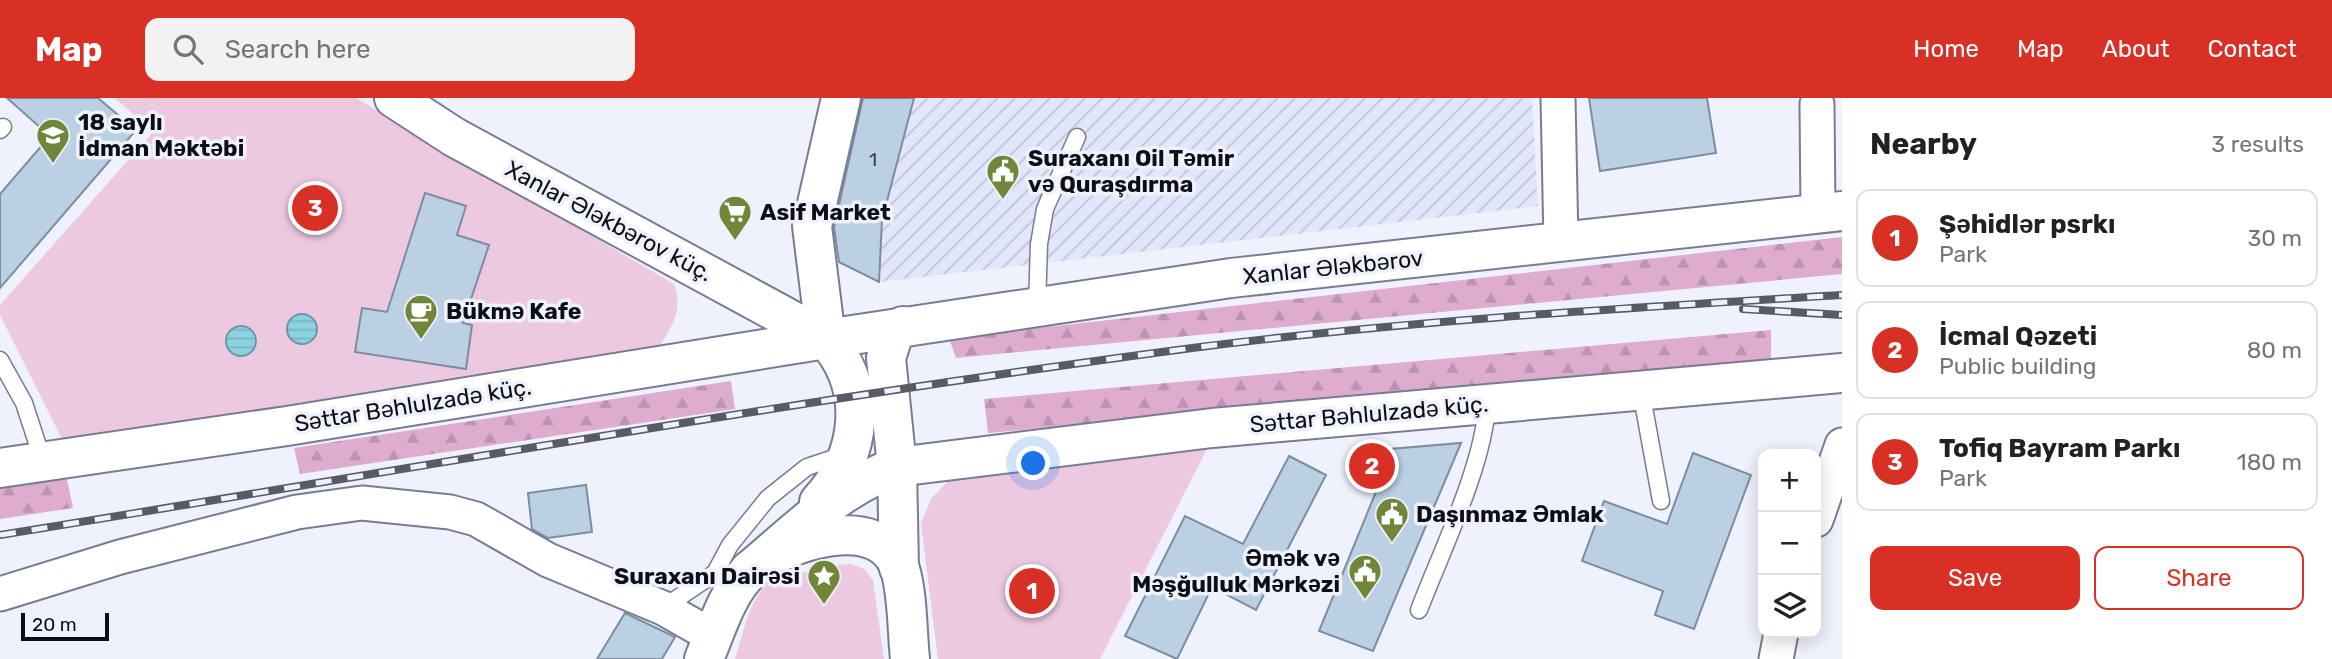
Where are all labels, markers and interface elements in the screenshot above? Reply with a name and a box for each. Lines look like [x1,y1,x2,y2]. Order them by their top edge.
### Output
search box [145,18,635,81]
text: Map [35,30,103,69]
icon: search [169,30,207,68]
text: Search here [225,34,370,65]
text: Home [1913,35,1979,63]
text: Map [2017,35,2064,63]
text: About [2102,35,2170,63]
text: Contact [2208,35,2297,63]
place label: 18 saylı İdman Məktəbi [78,108,244,162]
school or university icon: 18 saylı İdman Məktəbi [34,116,72,165]
text: Nearby [1870,126,1977,162]
text: 3 results [2211,130,2304,158]
place label: Suraxanı Oil Təmir və Quraşdırma [1028,144,1235,198]
house number: 1 [869,148,877,171]
public building icon: Suraxanı Oil Təmir və Quraşdırma [984,152,1022,201]
street label: Xanlar Ələkbərov küç. [501,155,717,287]
pin: 3 [292,182,338,234]
supermarket icon: Asif Market [716,193,754,242]
place label: Asif Market [760,198,891,226]
text: Şəhidlər psrkı [1939,209,2115,240]
text: 1 [1889,224,1901,252]
text: 30 m [2247,224,2302,252]
text: Park [1939,240,1987,268]
street label: Xanlar Ələkbərov [1241,244,1425,290]
cafe icon: Bükmə Kafe [402,292,440,341]
place label: Bükmə Kafe [446,297,581,325]
text: İcmal Qəzeti [1939,321,2097,352]
text: 2 [1888,336,1902,364]
text: 80 m [2247,336,2302,364]
text: Public building [1939,352,2096,380]
street label: Səttar Bəhlulzadə küç. [293,372,533,438]
street label: Səttar Bəhlulzadə küç. [1248,390,1490,438]
text: Tofiq Bayram Parkı [1939,433,2180,464]
pin: 2 [1349,440,1395,492]
your location [1016,446,1050,480]
text: 3 [1887,448,1903,476]
text: 180 m [2237,448,2302,476]
map controls [1758,449,1821,638]
button: + [1758,449,1821,512]
text: Park [1939,464,1987,492]
public building icon: Daşınmaz Əmlak [1373,495,1411,544]
place label: Daşınmaz Əmlak [1416,500,1604,528]
button: − [1758,512,1821,575]
place label: Əmək və Məşğulluk Mərkəzi [1132,544,1340,598]
button: Save [1870,546,2080,610]
button: Share [2094,546,2304,610]
public building icon: Əmək və Məşğulluk Mərkəzi [1346,552,1384,601]
place icon: Suraxanı Dairəsi [805,557,843,606]
place label: Suraxanı Dairəsi [614,562,800,590]
pin: 1 [1009,565,1055,617]
button: layers [1758,575,1821,638]
scale bar [21,610,108,642]
text: 20 m [32,613,77,636]

